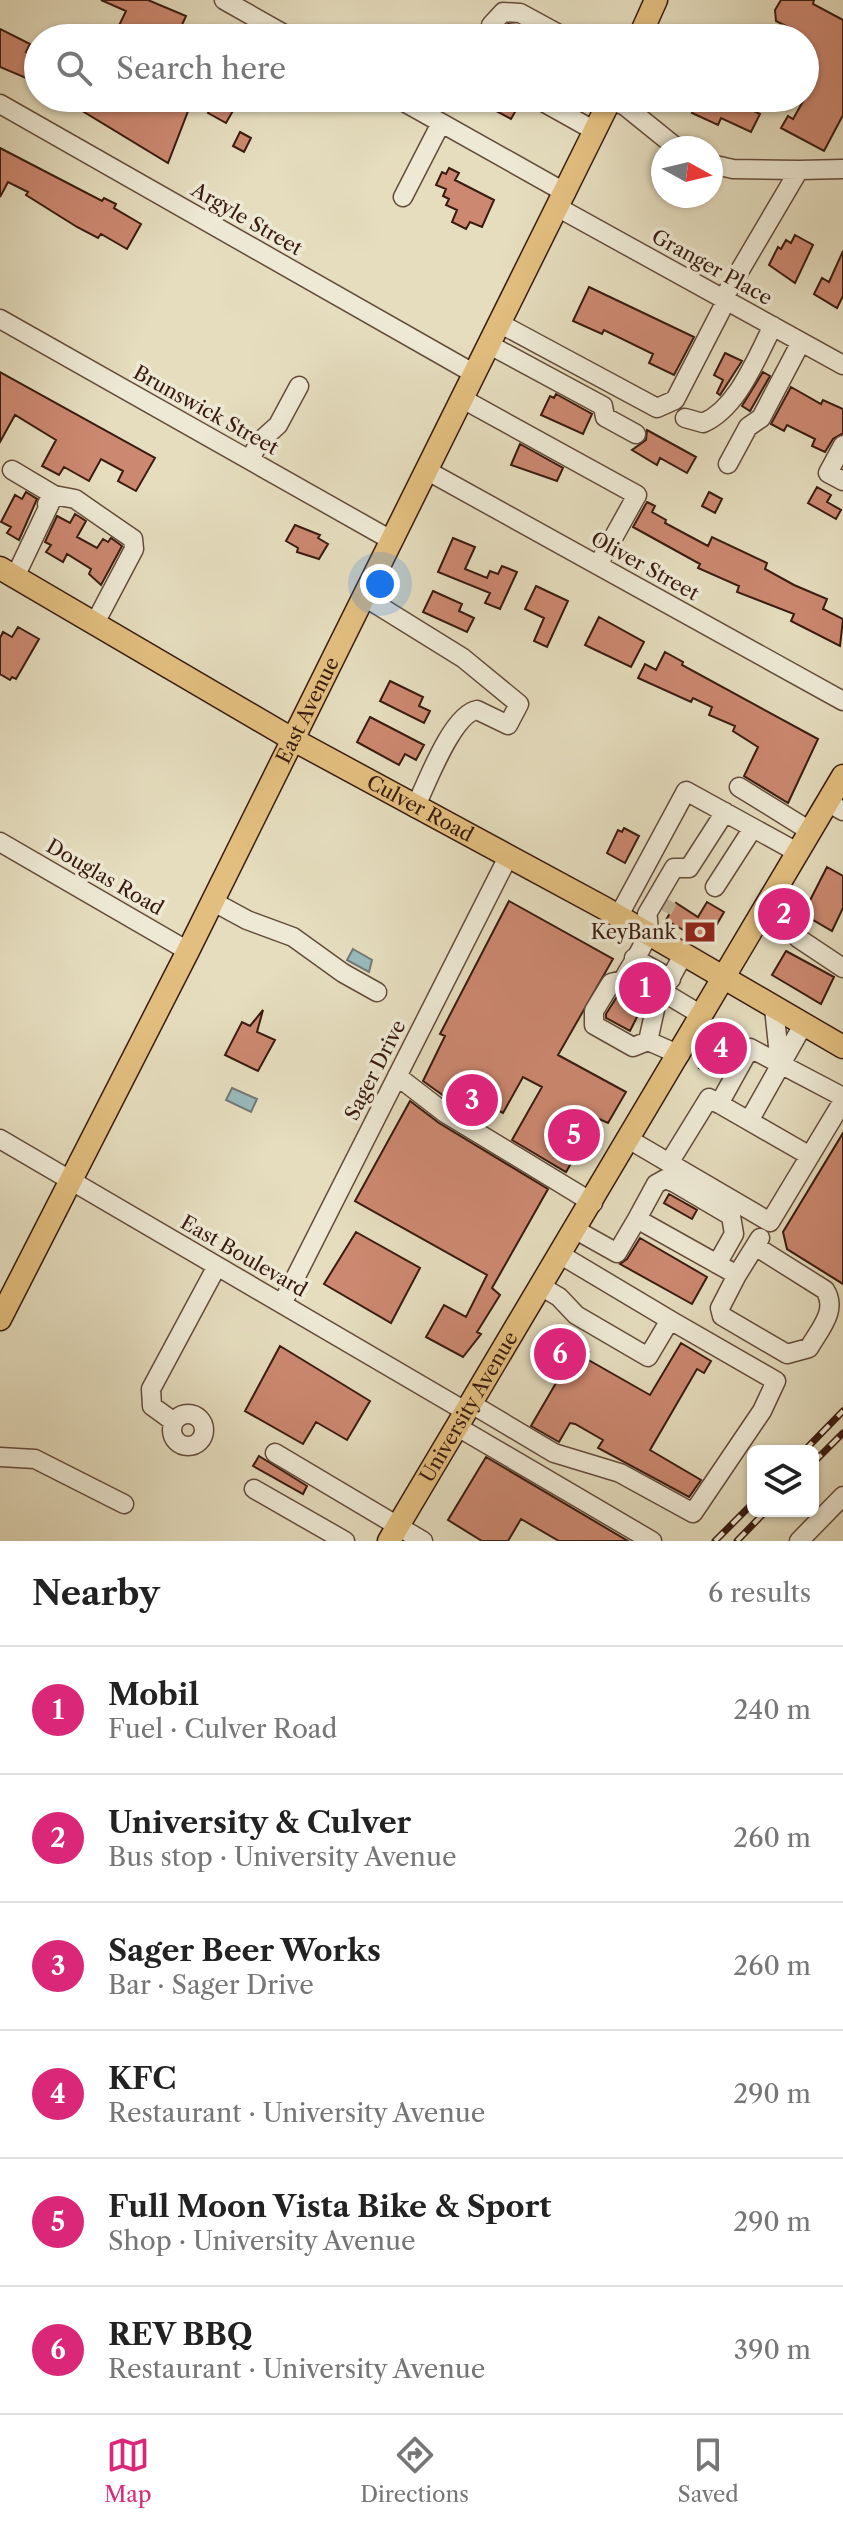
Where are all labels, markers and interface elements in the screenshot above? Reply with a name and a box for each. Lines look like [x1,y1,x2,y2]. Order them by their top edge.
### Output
search box [24,24,819,112]
icon: search [52,46,96,90]
text: Search here [116,50,286,87]
north arrow [651,136,723,208]
street label: Argyle Street [186,177,307,260]
street label: Granger Place [648,224,776,310]
street label: Brunswick Street [129,360,283,460]
street label: Oliver Street [587,526,703,606]
your location [360,564,400,604]
street label: East Avenue [271,653,344,767]
street label: Culver Road [363,770,478,847]
street label: Douglas Road [42,834,168,920]
pin: 2 [758,884,810,944]
bank icon: KeyBank [683,915,717,949]
place label: KeyBank [591,920,677,944]
pin: 1 [619,958,671,1018]
street label: Sager Drive [339,1016,411,1124]
pin: 4 [695,1018,747,1078]
pin: 3 [446,1070,498,1130]
pin: 5 [548,1105,600,1165]
street label: East Boulevard [177,1210,311,1302]
pin: 6 [534,1324,586,1384]
street label: University Avenue [415,1327,523,1487]
map controls [747,1445,819,1517]
button: layers [747,1445,819,1517]
text: Nearby [32,1572,160,1614]
text: 6 results [708,1577,811,1609]
text: Mobil [108,1676,199,1713]
text: 1 [52,1694,64,1726]
text: 240 m [733,1694,811,1726]
text: Fuel · Culver Road [108,1713,337,1745]
text: University & Culver [108,1804,411,1841]
text: 2 [50,1822,66,1854]
text: 260 m [733,1822,811,1854]
text: Bus stop · University Avenue [108,1841,456,1873]
text: Sager Beer Works [108,1932,381,1969]
text: 3 [51,1950,65,1982]
text: 260 m [733,1950,811,1982]
text: Bar · Sager Drive [108,1969,314,2001]
text: KFC [108,2060,176,2097]
text: 4 [50,2078,66,2110]
text: 290 m [733,2078,811,2110]
text: Restaurant · University Avenue [108,2097,485,2129]
text: Full Moon Vista Bike & Sport [108,2188,551,2225]
text: 5 [51,2206,65,2238]
text: 290 m [733,2206,811,2238]
text: Shop · University Avenue [108,2225,416,2257]
text: REV BBQ [108,2316,253,2353]
text: 6 [50,2334,66,2366]
text: 390 m [734,2334,811,2366]
text: Restaurant · University Avenue [108,2353,485,2385]
tab: Map [104,2433,152,2508]
tab: Directions [360,2433,469,2508]
tab: Saved [678,2433,739,2508]

